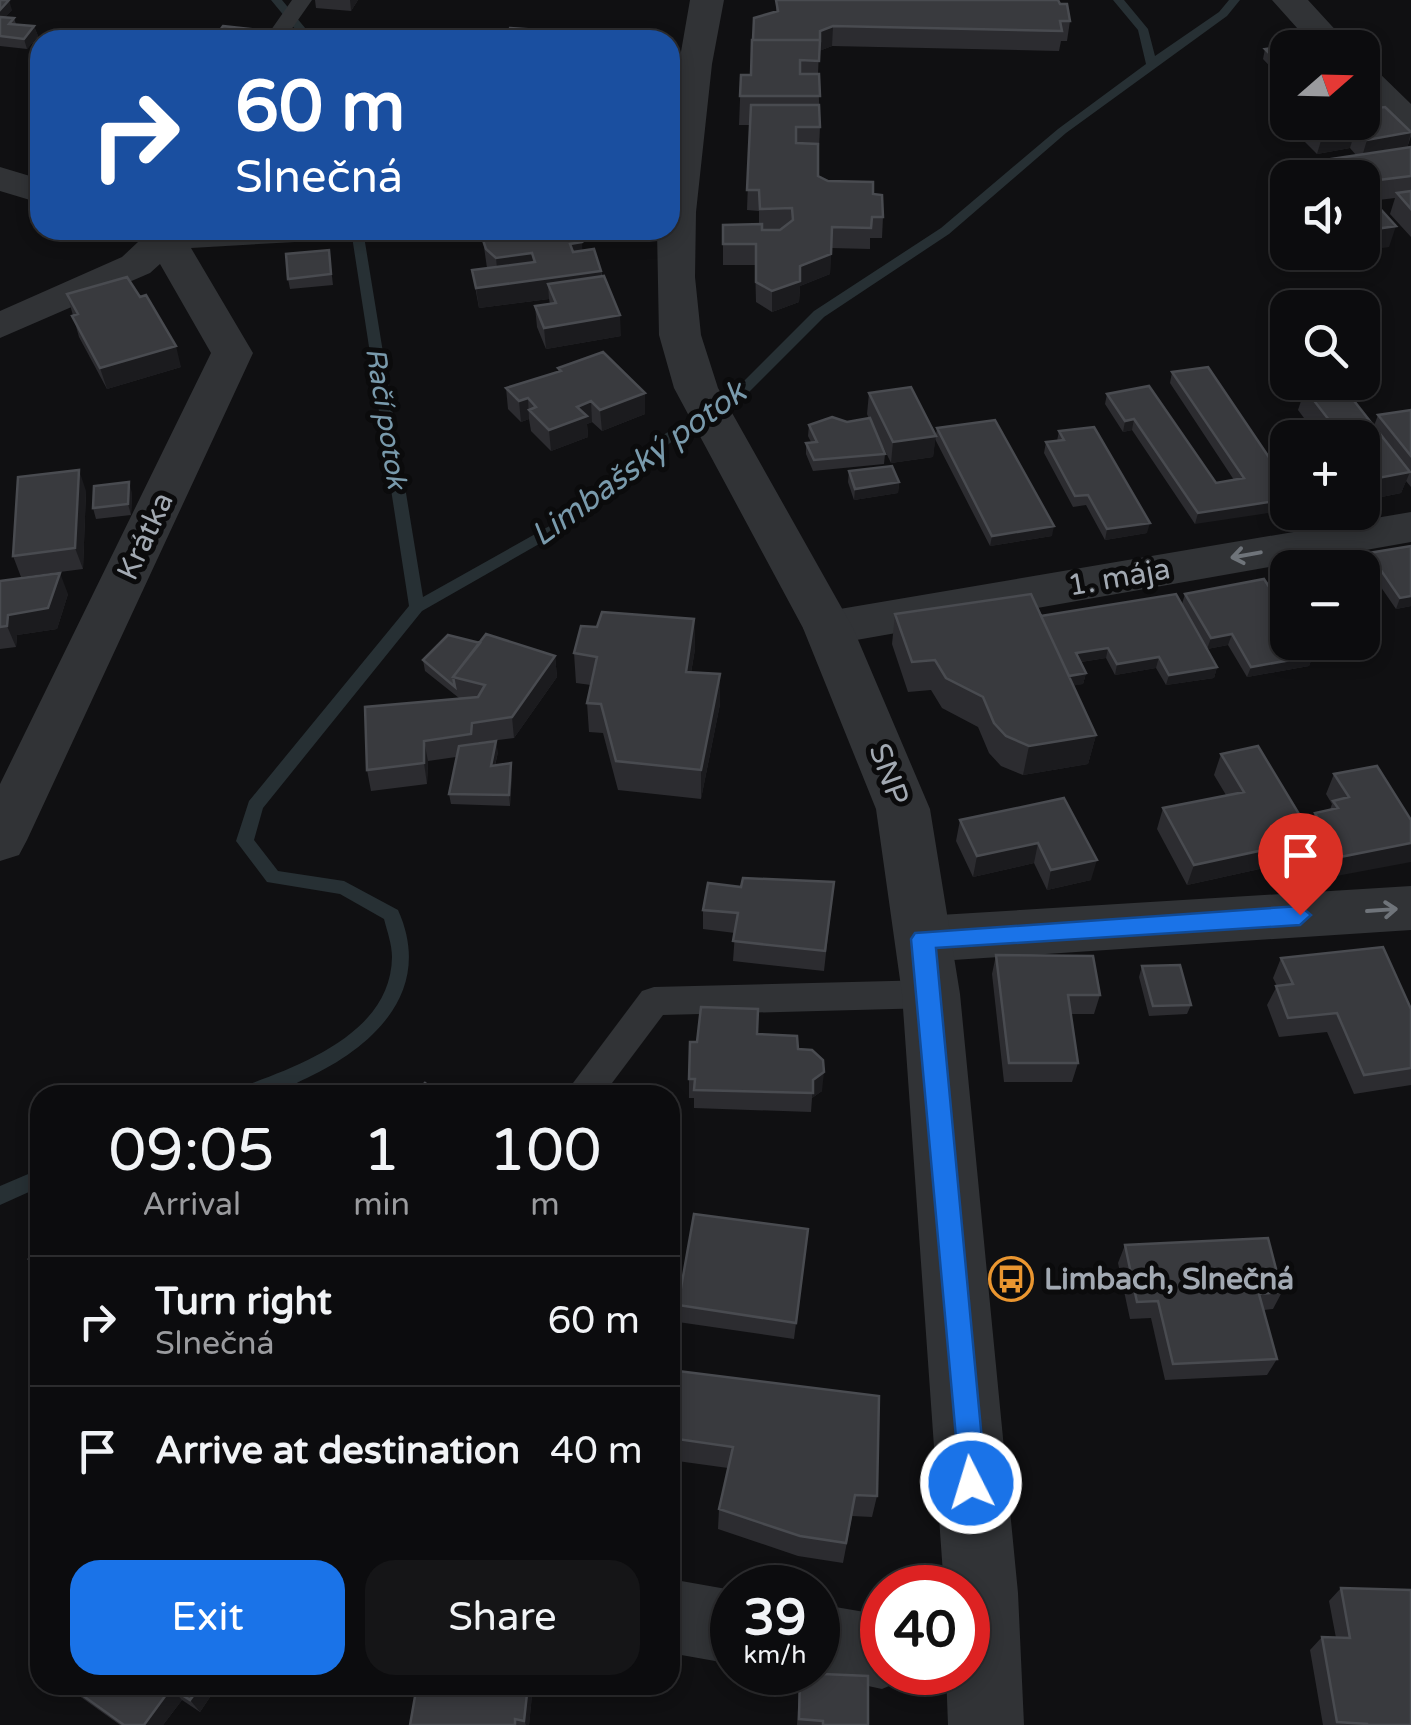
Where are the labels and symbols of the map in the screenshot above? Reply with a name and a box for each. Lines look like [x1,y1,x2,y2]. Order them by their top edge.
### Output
north arrow [1270,30,1380,140]
water label: Račí potok [358,345,414,493]
water label: Limbašský potok [524,372,755,554]
street label: Krátka [109,486,182,586]
one-way arrow [1230,546,1263,565]
street label: 1. mája [1065,550,1173,605]
street label: SNP [860,738,917,810]
pin [1258,813,1343,916]
one-way arrow [1365,900,1397,919]
bus stop icon: Limbach, Slnečná [988,1256,1034,1302]
place label: Limbach, Slnečná [1044,1261,1294,1298]
position arrow [919,1431,1023,1535]
speed limit sign: 40 [860,1565,990,1695]

